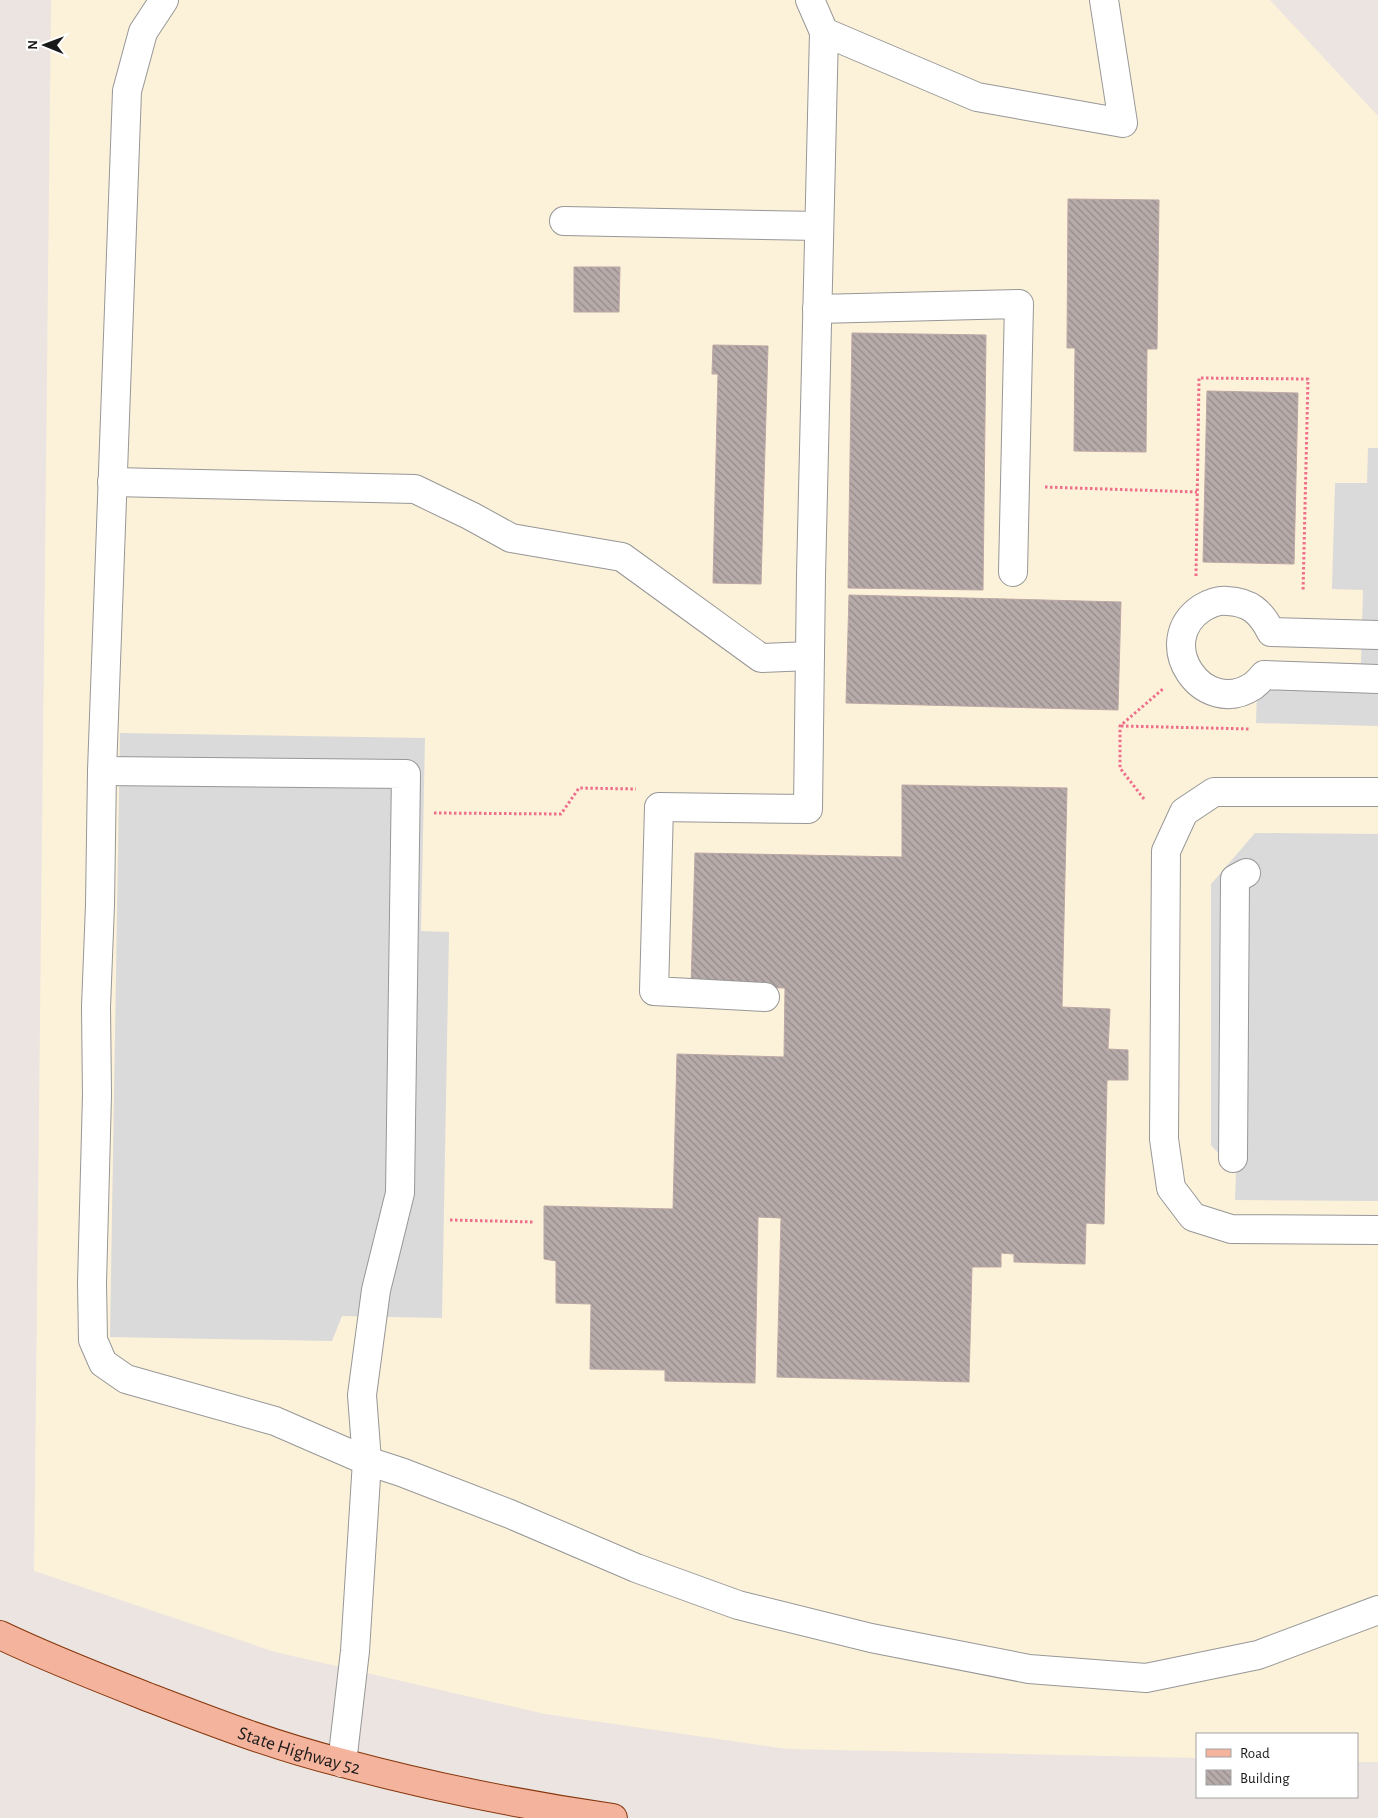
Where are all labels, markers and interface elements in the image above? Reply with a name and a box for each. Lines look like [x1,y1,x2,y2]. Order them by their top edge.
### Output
north arrow [20,20,70,70]
text: N [26,40,40,50]
street label: State Highway 52 [235,1724,363,1778]
legend [1196,1733,1358,1798]
text: Road [1240,1746,1270,1761]
text: Building [1240,1771,1290,1786]

